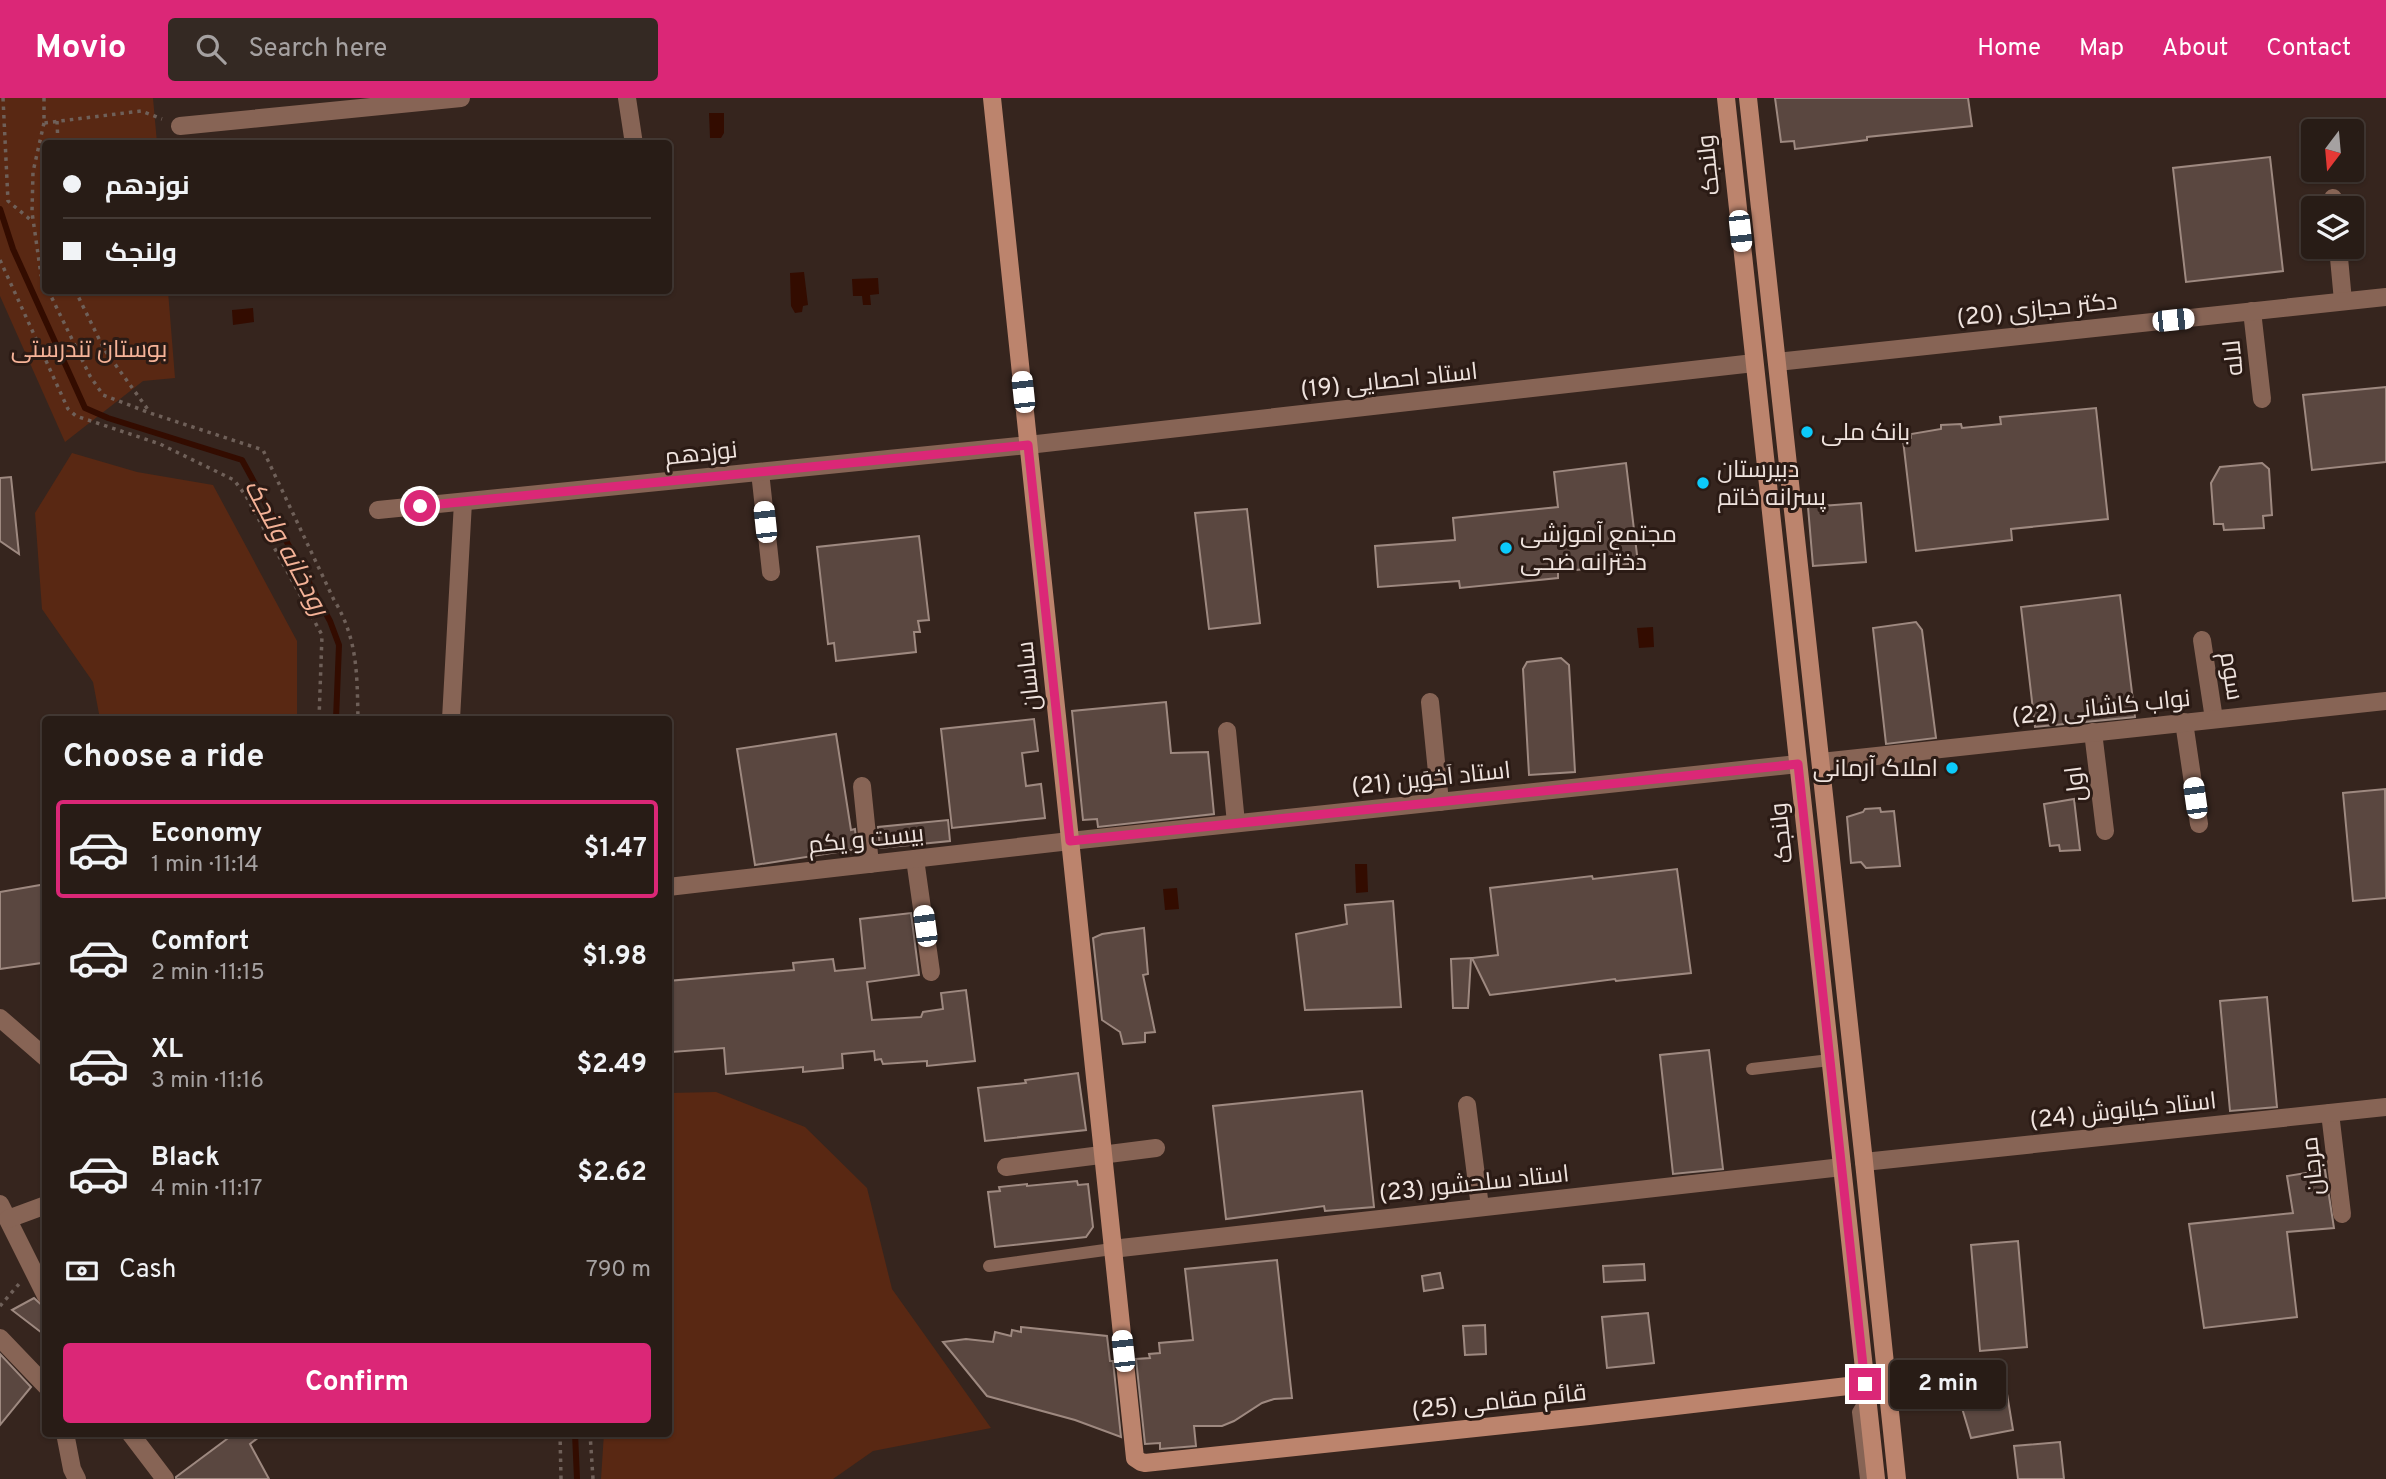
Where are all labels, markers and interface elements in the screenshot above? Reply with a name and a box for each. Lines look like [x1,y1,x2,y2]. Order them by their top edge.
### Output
search box [168,18,658,81]
text: Movio [35,28,126,70]
icon: search [192,30,230,68]
text: Search here [248,33,387,66]
text: Home [1977,34,2041,64]
text: Map [2079,34,2124,64]
text: About [2162,34,2228,64]
text: Contact [2266,34,2351,64]
north arrow [2301,119,2364,182]
map controls [2301,119,2364,259]
street label: ولنجک [1692,133,1728,197]
text: نوزدهم [105,171,190,204]
button: layers [2301,196,2364,259]
car [1728,209,1753,253]
text: ولنجک [105,238,177,271]
street label: دکتر حجازی (20) [1955,288,2119,334]
car [2152,307,2195,333]
park label: بوستان تندرستی [11,336,167,366]
street label: لاله [2218,338,2252,377]
street label: استاد احصایی (19) [1299,358,1479,406]
car [1011,370,1036,414]
place label: بانک ملی [1821,419,1910,449]
marker: بانک ملی [1799,424,1815,440]
street label: نوزدهم [663,436,739,474]
place label: دبیرستان پسرانه خاتم [1717,456,1826,514]
water label: رودخانه ولنجک [235,474,335,624]
marker: دبیرستان پسرانه خاتم [1695,475,1711,491]
route start [404,490,436,522]
car [753,500,778,544]
place label: مجتمع آموزشی دخترانه ضحی [1520,521,1677,579]
marker: مجتمع آموزشی دخترانه ضحی [1498,540,1514,556]
street label: ساسان [1011,639,1049,712]
street label: سوم [2211,650,2249,703]
street label: نواب کاشانی (22) [2010,685,2192,733]
text: Choose a ride [63,738,264,778]
place label: املاک آرمانی [1813,755,1938,785]
street label: استاد اَخوَين (21) [1350,757,1512,803]
marker: املاک آرمانی [1944,760,1960,776]
street label: اول [2060,764,2094,803]
car [2182,776,2209,820]
street label: ولنجک [1765,801,1801,865]
icon: car [67,818,130,881]
text: Economy [151,818,262,851]
street label: بیست و یکم [807,820,926,862]
text: $1.47 [584,833,647,866]
text: 1 min · 11:14 [151,851,259,880]
car [912,904,939,948]
icon: car [67,926,130,989]
text: Comfort [151,926,249,959]
text: $1.98 [582,941,647,974]
text: 2 min · 11:15 [151,959,265,988]
icon: car [67,1034,130,1097]
text: XL [151,1034,183,1067]
text: $2.49 [576,1049,647,1082]
text: 3 min · 11:16 [151,1067,264,1096]
street label: استاد کیانوش (24) [2028,1087,2218,1137]
street label: مرجان [2296,1135,2332,1197]
icon: car [67,1142,130,1205]
text: Black [151,1142,220,1175]
text: $2.62 [577,1157,647,1190]
street label: استاد سلحشور (23) [1377,1160,1571,1210]
text: 4 min · 11:17 [151,1175,263,1204]
icon: cash [63,1252,101,1290]
text: Cash [119,1254,176,1287]
text: 790 m [586,1256,651,1285]
car [1111,1329,1136,1373]
button: Confirm [63,1343,651,1423]
callout: 2 min [1890,1360,2005,1408]
route end [1849,1368,1881,1400]
text: 2 min [1918,1370,1978,1399]
street label: قائم مقامی (25) [1410,1379,1588,1427]

